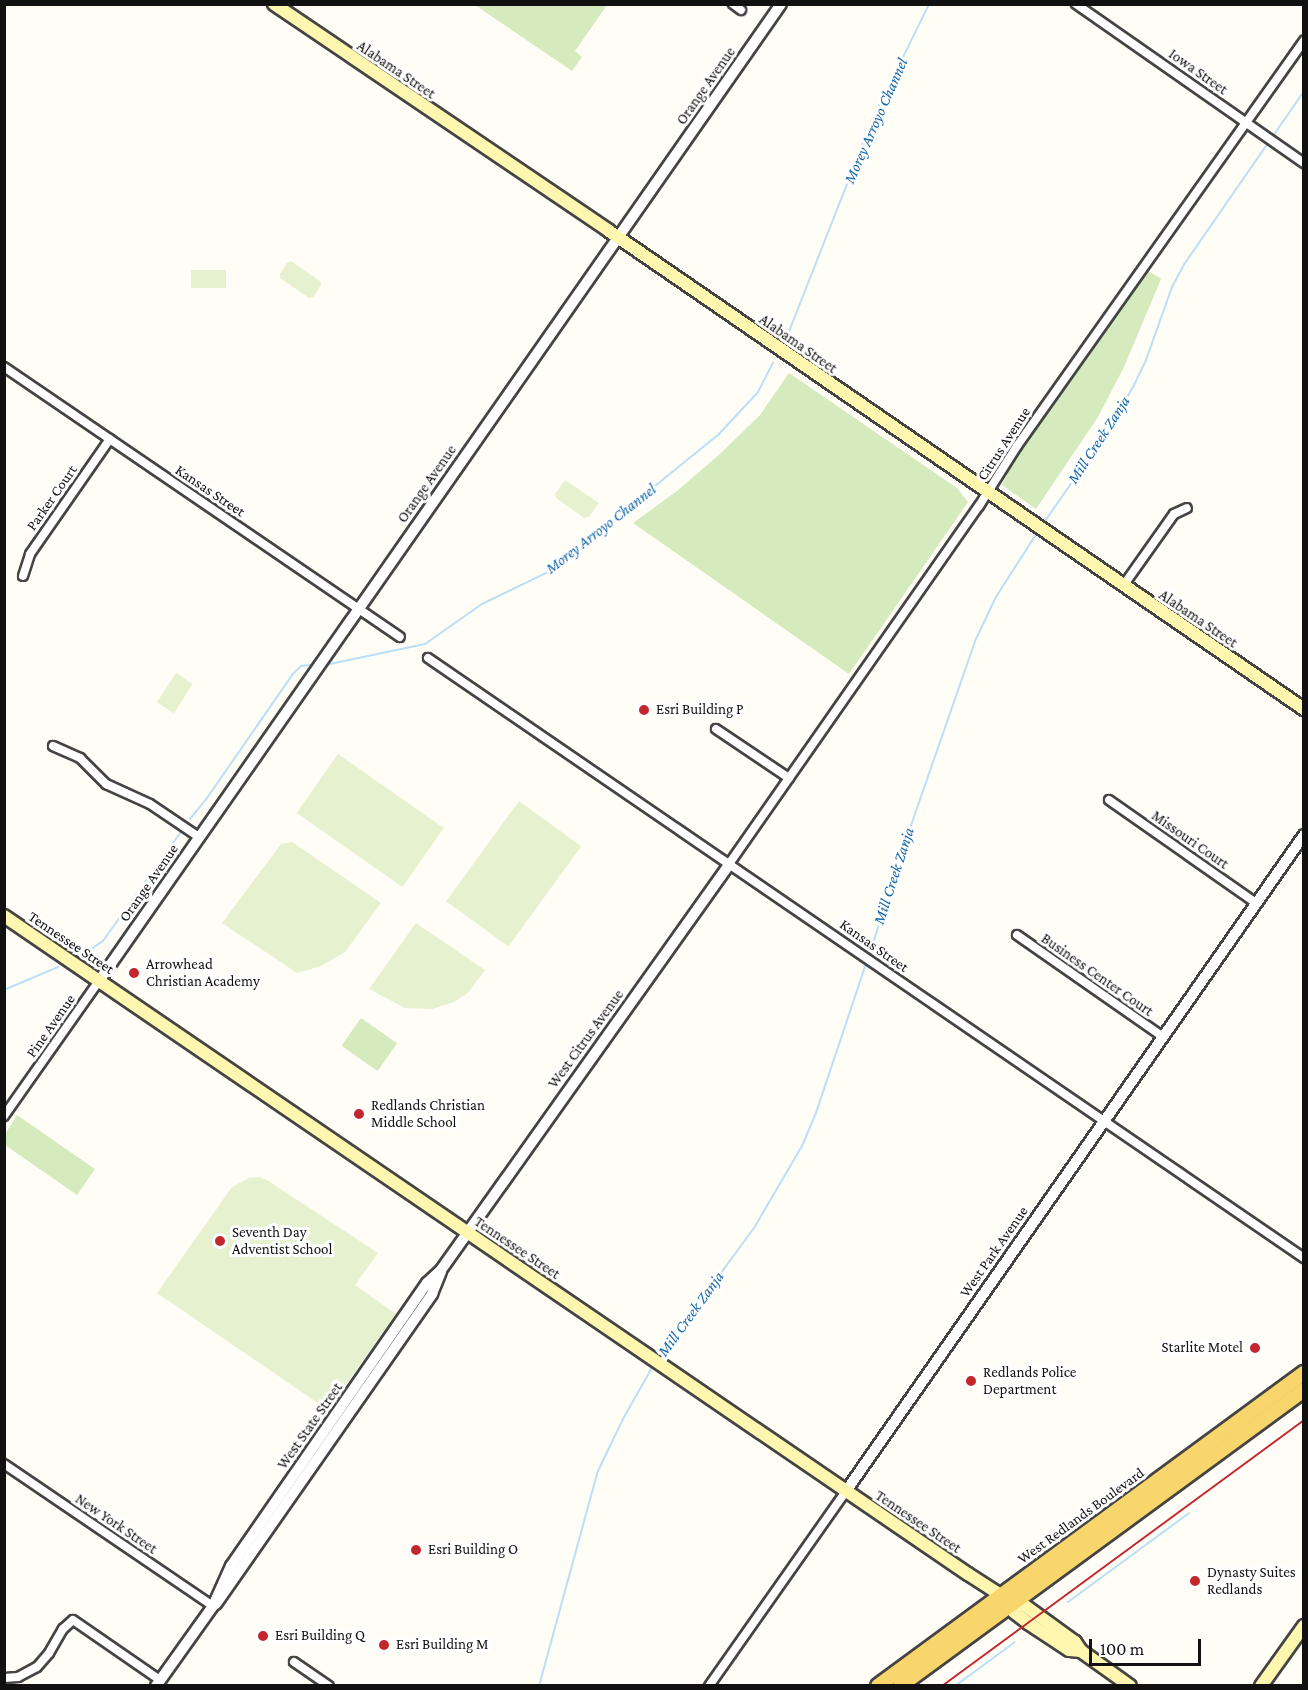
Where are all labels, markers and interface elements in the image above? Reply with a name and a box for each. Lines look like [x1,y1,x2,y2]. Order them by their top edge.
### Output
street label: Alabama Street [353,37,439,103]
street label: Orange Avenue [673,44,739,128]
street label: Iowa Street [1165,45,1231,99]
water label: Morey Arroyo Channel [840,55,912,187]
street label: Alabama Street [756,311,840,377]
water label: Mill Creek Zanja [1064,393,1134,487]
street label: Citrus Avenue [974,404,1034,484]
street label: Orange Avenue [394,442,460,526]
street label: Kansas Street [172,461,248,521]
street label: Parker Court [23,462,81,534]
water label: Morey Arroyo Channel [542,480,660,578]
street label: Alabama Street [1155,586,1241,652]
place label: Esri Building P [656,701,744,719]
marker: Esri Building P [637,703,651,717]
street label: Missouri Court [1148,807,1232,873]
water label: Mill Creek Zanja [869,825,919,927]
street label: Orange Avenue [116,841,182,925]
street label: Tennessee Street [25,908,117,978]
street label: Kansas Street [836,916,912,976]
street label: Business Center Court [1037,930,1157,1020]
place label: Arrowhead Christian Academy [146,955,260,990]
marker: Arrowhead Christian Academy [127,966,141,980]
street label: West Citrus Avenue [544,986,628,1092]
street label: Pine Avenue [23,991,79,1061]
place label: Redlands Christian Middle School [371,1096,485,1131]
marker: Redlands Christian Middle School [352,1107,366,1121]
street label: West Park Avenue [956,1203,1032,1301]
street label: Tennessee Street [471,1213,563,1283]
place label: Seventh Day Adventist School [232,1223,332,1258]
marker: Seventh Day Adventist School [213,1234,227,1248]
water label: Mill Creek Zanja [654,1268,728,1360]
place label: Starlite Motel [1161,1339,1243,1357]
marker: Starlite Motel [1248,1341,1262,1355]
place label: Redlands Police Department [983,1363,1076,1398]
marker: Redlands Police Department [964,1374,978,1388]
street label: West State Street [273,1379,347,1473]
street label: West Redlands Boulevard [1014,1464,1148,1568]
street label: Tennessee Street [872,1487,964,1557]
street label: New York Street [72,1490,160,1558]
place label: Esri Building O [428,1541,518,1559]
marker: Esri Building O [409,1543,423,1557]
place label: Dynasty Suites Redlands [1207,1563,1296,1598]
marker: Dynasty Suites Redlands [1188,1574,1202,1588]
place label: Esri Building Q [275,1627,365,1645]
scale bar [1092,1627,1204,1665]
marker: Esri Building Q [256,1629,270,1643]
place label: Esri Building M [396,1636,489,1654]
marker: Esri Building M [377,1638,391,1652]
text: 100 m [1100,1639,1144,1659]

